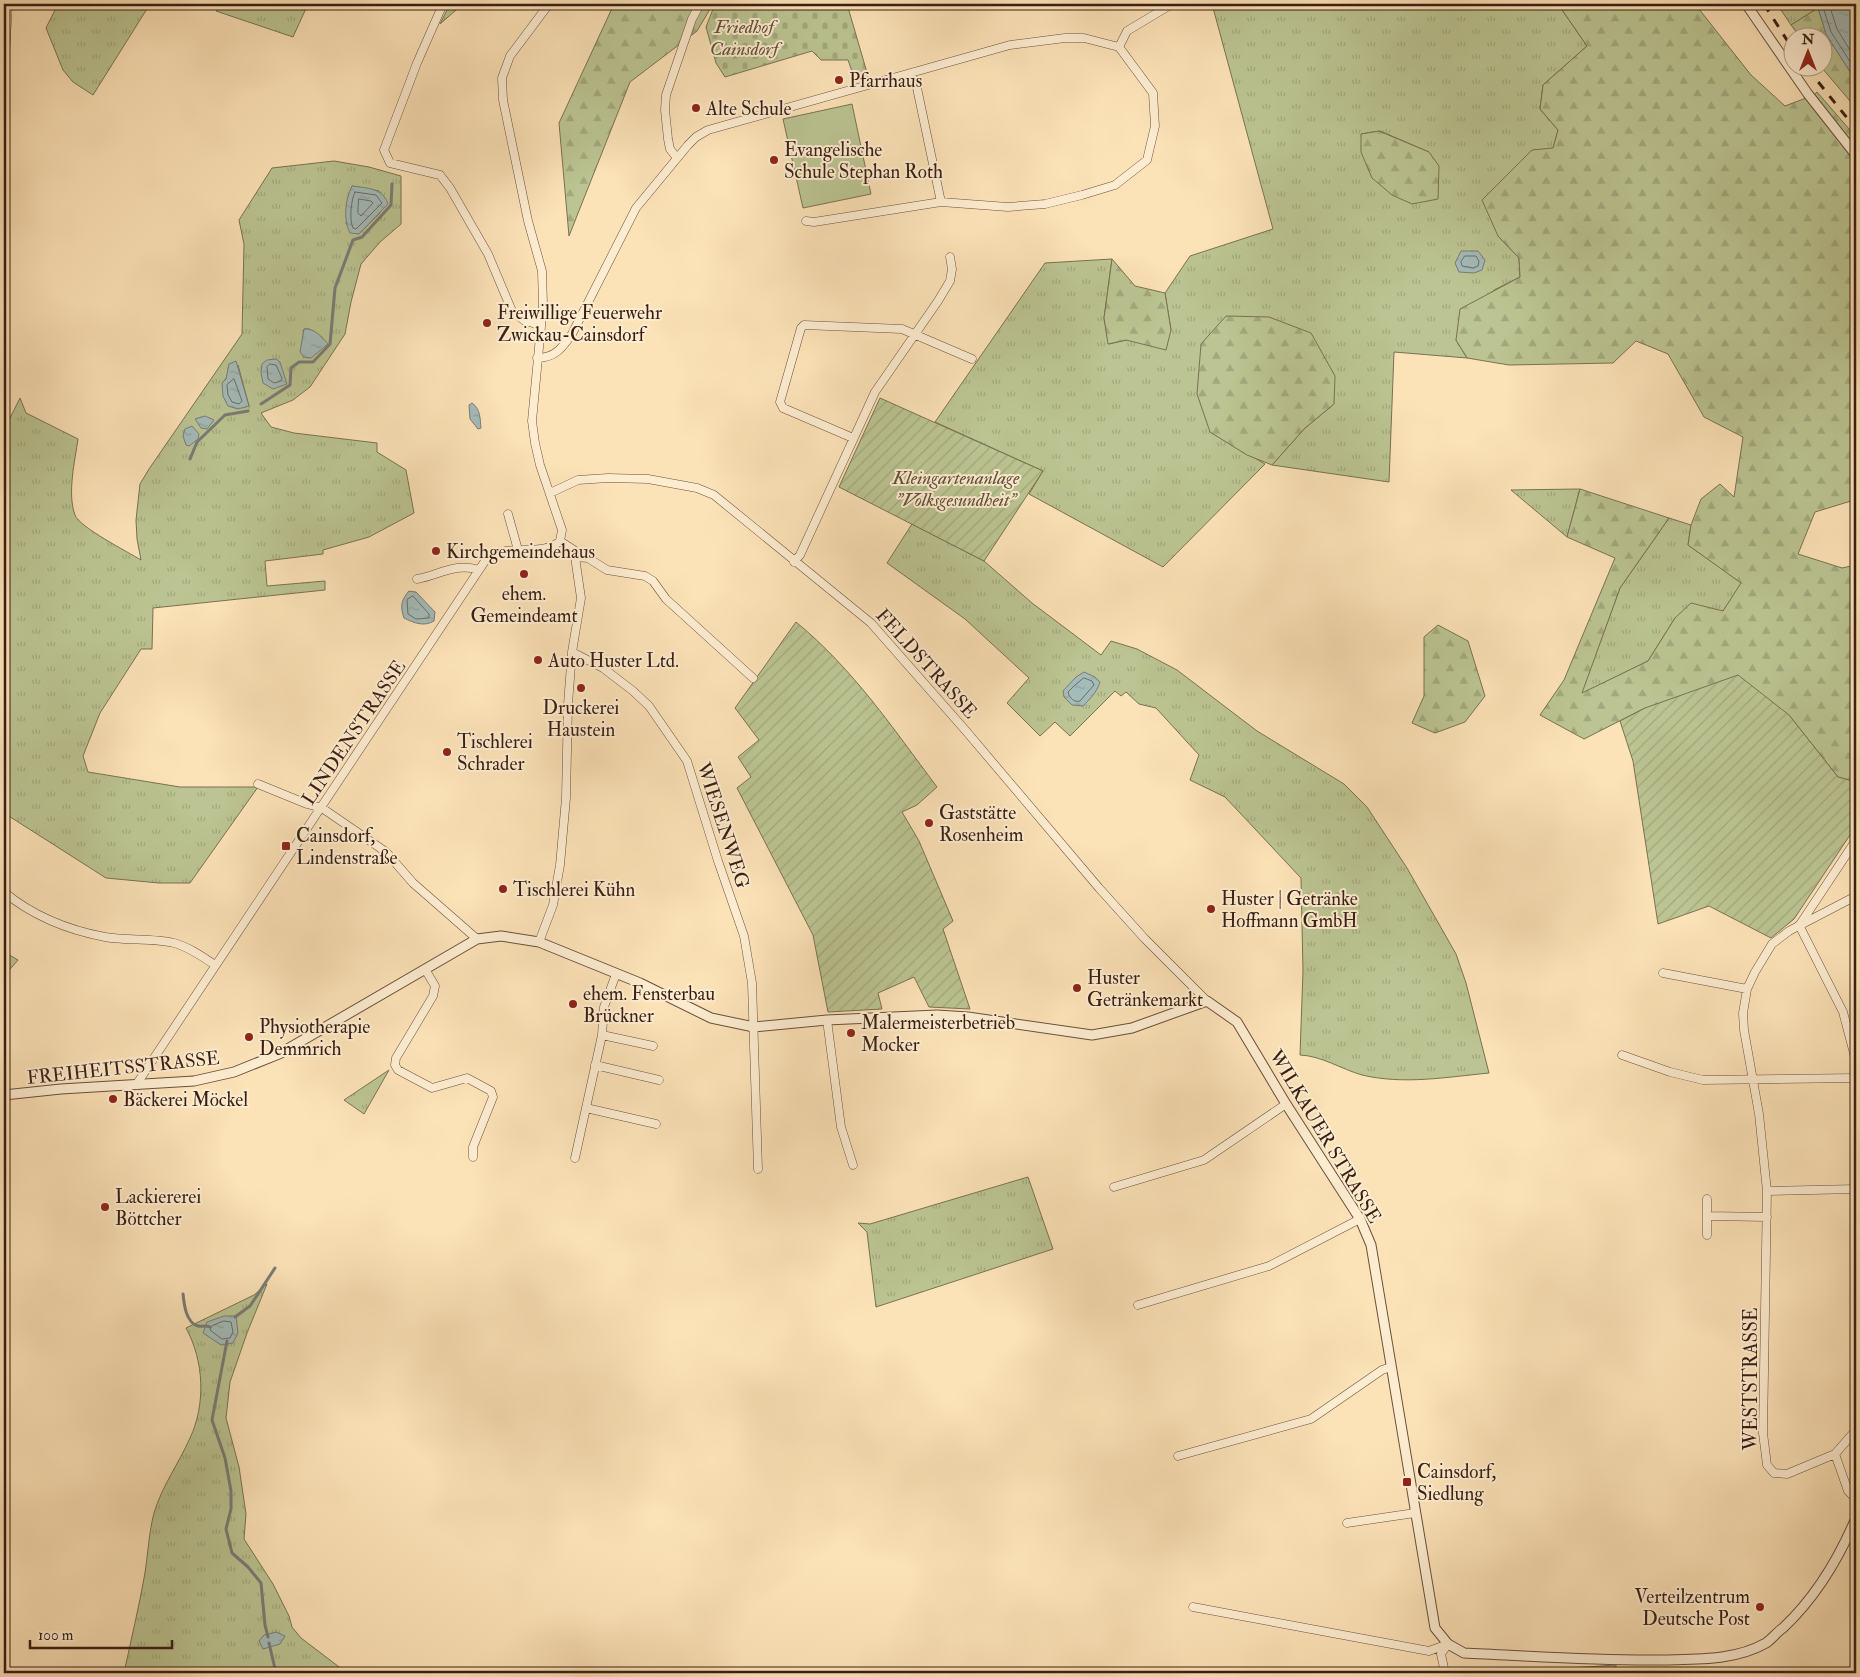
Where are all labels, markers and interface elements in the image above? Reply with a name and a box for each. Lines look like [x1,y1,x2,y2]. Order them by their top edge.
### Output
park label: Friedhof Cainsdorf [710,15,783,61]
north arrow [1782,28,1832,78]
text: N [1801,31,1815,48]
place label: Pfarrhaus [849,69,922,93]
marker: Pfarrhaus [833,74,845,86]
place label: Alte Schule [705,97,792,121]
marker: Alte Schule [690,102,702,114]
place label: Evangelische Schule Stephan Roth [784,138,943,185]
marker: Evangelische Schule Stephan Roth [768,154,780,166]
place label: Freiwillige Feuerwehr Zwickau-Cainsdorf [497,301,662,347]
marker: Freiwillige Feuerwehr Zwickau-Cainsdorf [481,317,493,329]
park label: Kleingartenanlage "Volksgesundheit" [892,466,1020,512]
place label: Kirchgemeindehaus [446,540,595,564]
marker: Kirchgemeindehaus [430,545,442,557]
marker: ehem. Gemeindeamt [518,568,530,580]
place label: ehem. Gemeindeamt [470,582,578,628]
street label: FELDSTRASSE [870,604,982,724]
place label: Auto Huster Ltd. [547,649,679,673]
marker: Auto Huster Ltd. [532,654,544,666]
street label: LINDENSTRASSE [296,655,411,810]
marker: Druckerei Haustein [575,682,587,694]
place label: Druckerei Haustein [543,696,619,742]
place label: Tischlerei Schrader [457,730,533,776]
marker: Tischlerei Schrader [441,746,453,758]
street label: WIESENWEG [691,758,755,891]
place label: Gaststätte Rosenheim [939,801,1024,847]
marker: Gaststätte Rosenheim [923,817,935,829]
place label: Cainsdorf, Lindenstraße [296,824,397,870]
marker: Cainsdorf, Lindenstraße [280,840,292,852]
place label: Tischlerei Kühn [513,878,636,902]
marker: Tischlerei Kühn [497,883,509,895]
place label: Huster | Getränke Hoffmann GmbH [1221,887,1358,933]
marker: Huster | Getränke Hoffmann GmbH [1205,903,1217,915]
place label: Huster Getränkemarkt [1087,966,1203,1012]
place label: ehem. Fensterbau Brückner [583,982,715,1028]
marker: Huster Getränkemarkt [1071,982,1083,994]
marker: ehem. Fensterbau Brückner [567,998,579,1010]
place label: Malermeisterbetrieb Mocker [861,1011,1015,1057]
place label: Physiotherapie Demmrich [259,1015,370,1061]
marker: Malermeisterbetrieb Mocker [845,1027,857,1039]
marker: Physiotherapie Demmrich [243,1031,255,1043]
street label: WILKAUER STRASSE [1263,1045,1387,1228]
street label: FREIHEITSSTRASSE [26,1046,221,1090]
place label: Bäckerei Möckel [123,1088,248,1112]
marker: Bäckerei Möckel [107,1093,119,1105]
place label: Lackiererei Böttcher [115,1185,201,1231]
marker: Lackiererei Böttcher [99,1201,111,1213]
street label: WESTSTRASSE [1739,1307,1763,1451]
place label: Cainsdorf, Siedlung [1417,1460,1496,1506]
marker: Cainsdorf, Siedlung [1401,1476,1413,1488]
place label: Verteilzentrum Deutsche Post [1634,1585,1750,1631]
marker: Verteilzentrum Deutsche Post [1754,1601,1766,1613]
scale bar [30,1617,172,1649]
text: 100 m [38,1626,74,1645]

